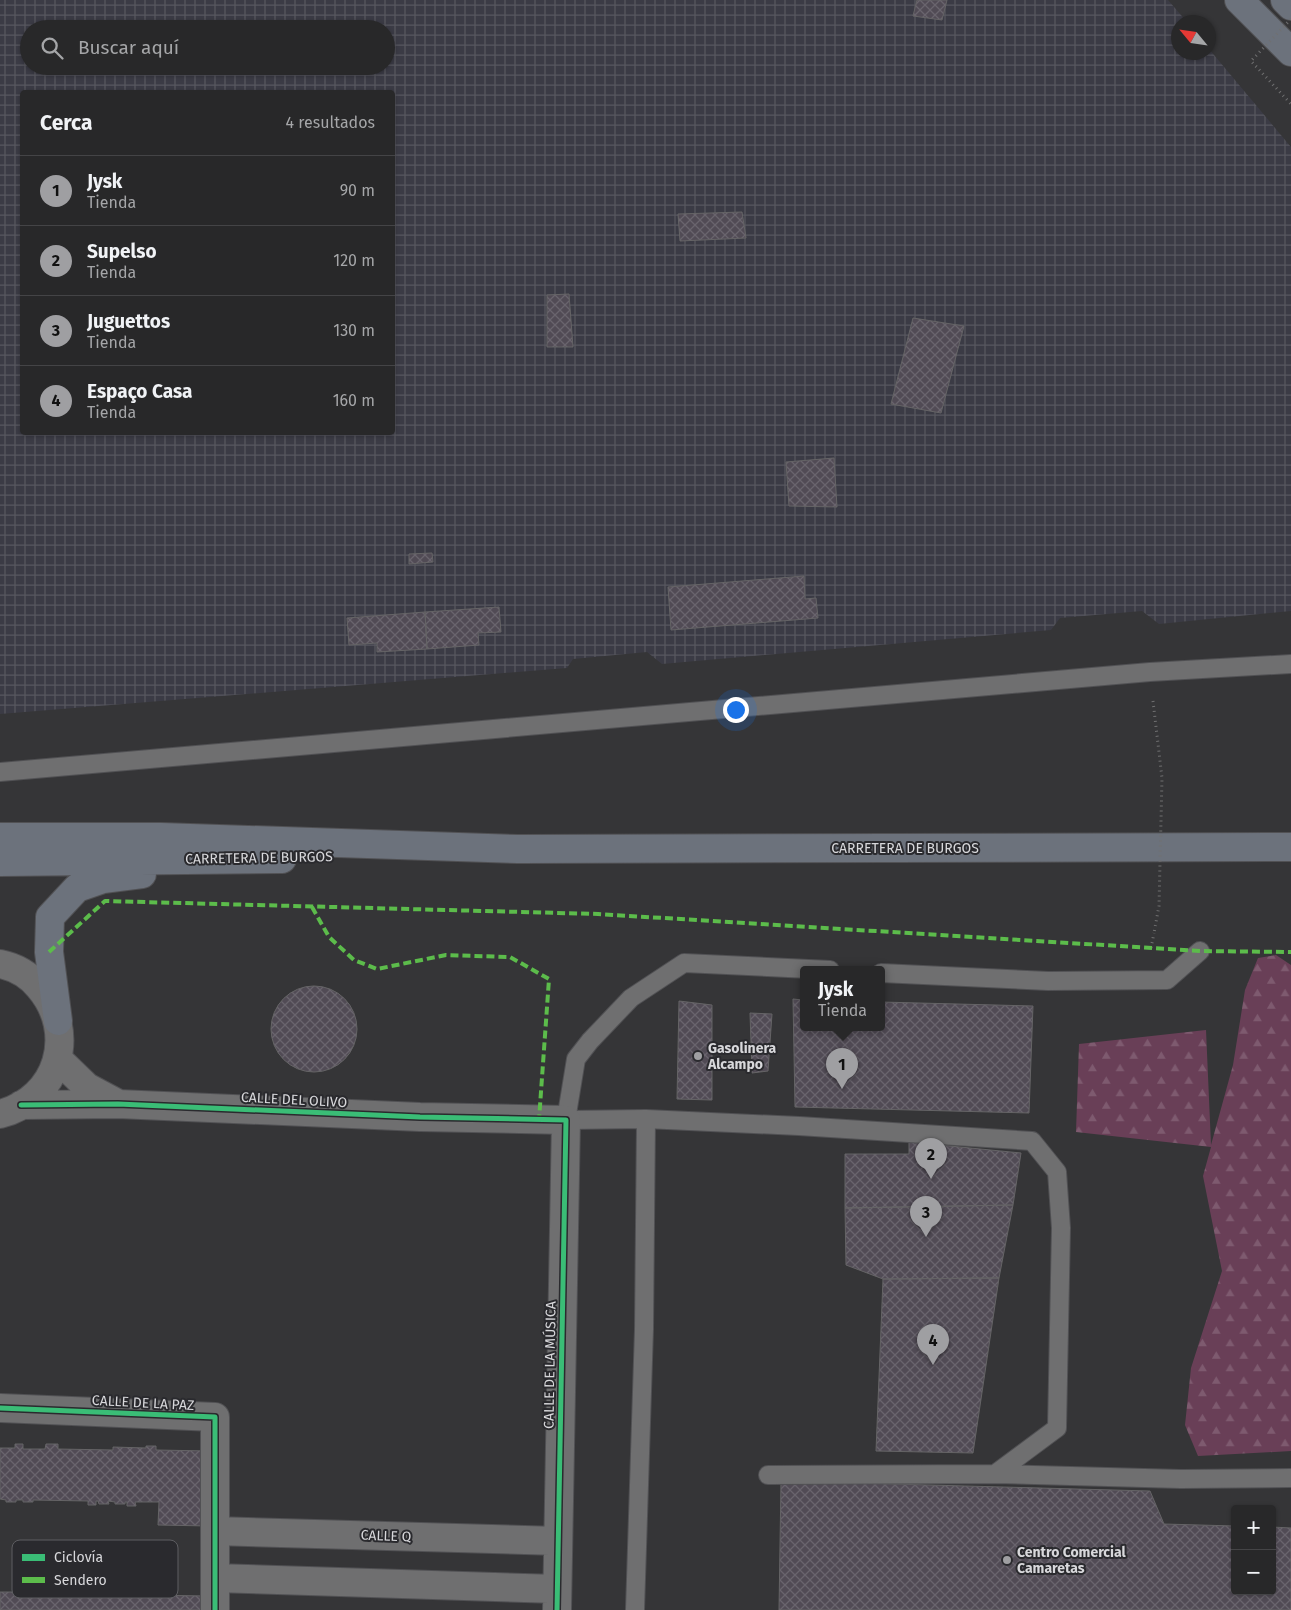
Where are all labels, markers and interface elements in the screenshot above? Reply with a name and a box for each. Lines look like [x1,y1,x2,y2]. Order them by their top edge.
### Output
north arrow [1171,15,1216,60]
search box [20,20,395,75]
icon: search [38,34,66,62]
text: Buscar aquí [78,36,179,59]
text: Cerca [40,110,92,136]
text: 4 resultados [286,113,375,132]
text: Jysk [87,170,122,193]
text: 1 [52,181,60,200]
text: 90 m [340,181,375,200]
text: Tienda [87,193,136,212]
text: Supelso [87,240,156,263]
text: 2 [52,251,60,270]
text: 120 m [333,251,375,270]
text: Tienda [87,263,136,282]
text: Juguettos [87,310,170,333]
text: 3 [52,321,60,340]
text: 130 m [333,321,375,340]
text: Tienda [87,333,136,352]
text: Espaço Casa [87,380,192,403]
text: 4 [51,391,61,410]
text: 160 m [333,391,375,410]
text: Tienda [87,403,136,422]
your location [723,697,749,723]
street label: CARRETERA DE BURGOS [831,840,979,857]
street label: CARRETERA DE BURGOS [185,848,333,868]
popup [800,966,885,1031]
text: Jysk [818,978,853,1001]
text: Tienda [818,1001,867,1020]
place label: Gasolinera Alcampo [707,1040,777,1073]
pin: 1 [826,1048,858,1089]
marker: Gasolinera Alcampo [692,1050,704,1062]
street label: CALLE DEL OLIVO [240,1089,348,1111]
pin: 2 [915,1138,947,1179]
pin: 3 [910,1196,942,1237]
street label: CALLE DE LA MÚSICA [539,1301,560,1429]
pin: 4 [917,1324,949,1365]
street label: CALLE DE LA PAZ [91,1392,195,1414]
map controls [1231,1505,1276,1595]
button: + [1231,1505,1276,1550]
street label: CALLE Q [360,1527,412,1545]
legend [12,1540,178,1598]
place label: Centro Comercial Camaretas [1017,1544,1127,1577]
text: Ciclovía [54,1549,103,1566]
button: − [1231,1550,1276,1595]
marker: Centro Comercial Camaretas [1001,1554,1013,1566]
text: Sendero [54,1572,107,1589]

